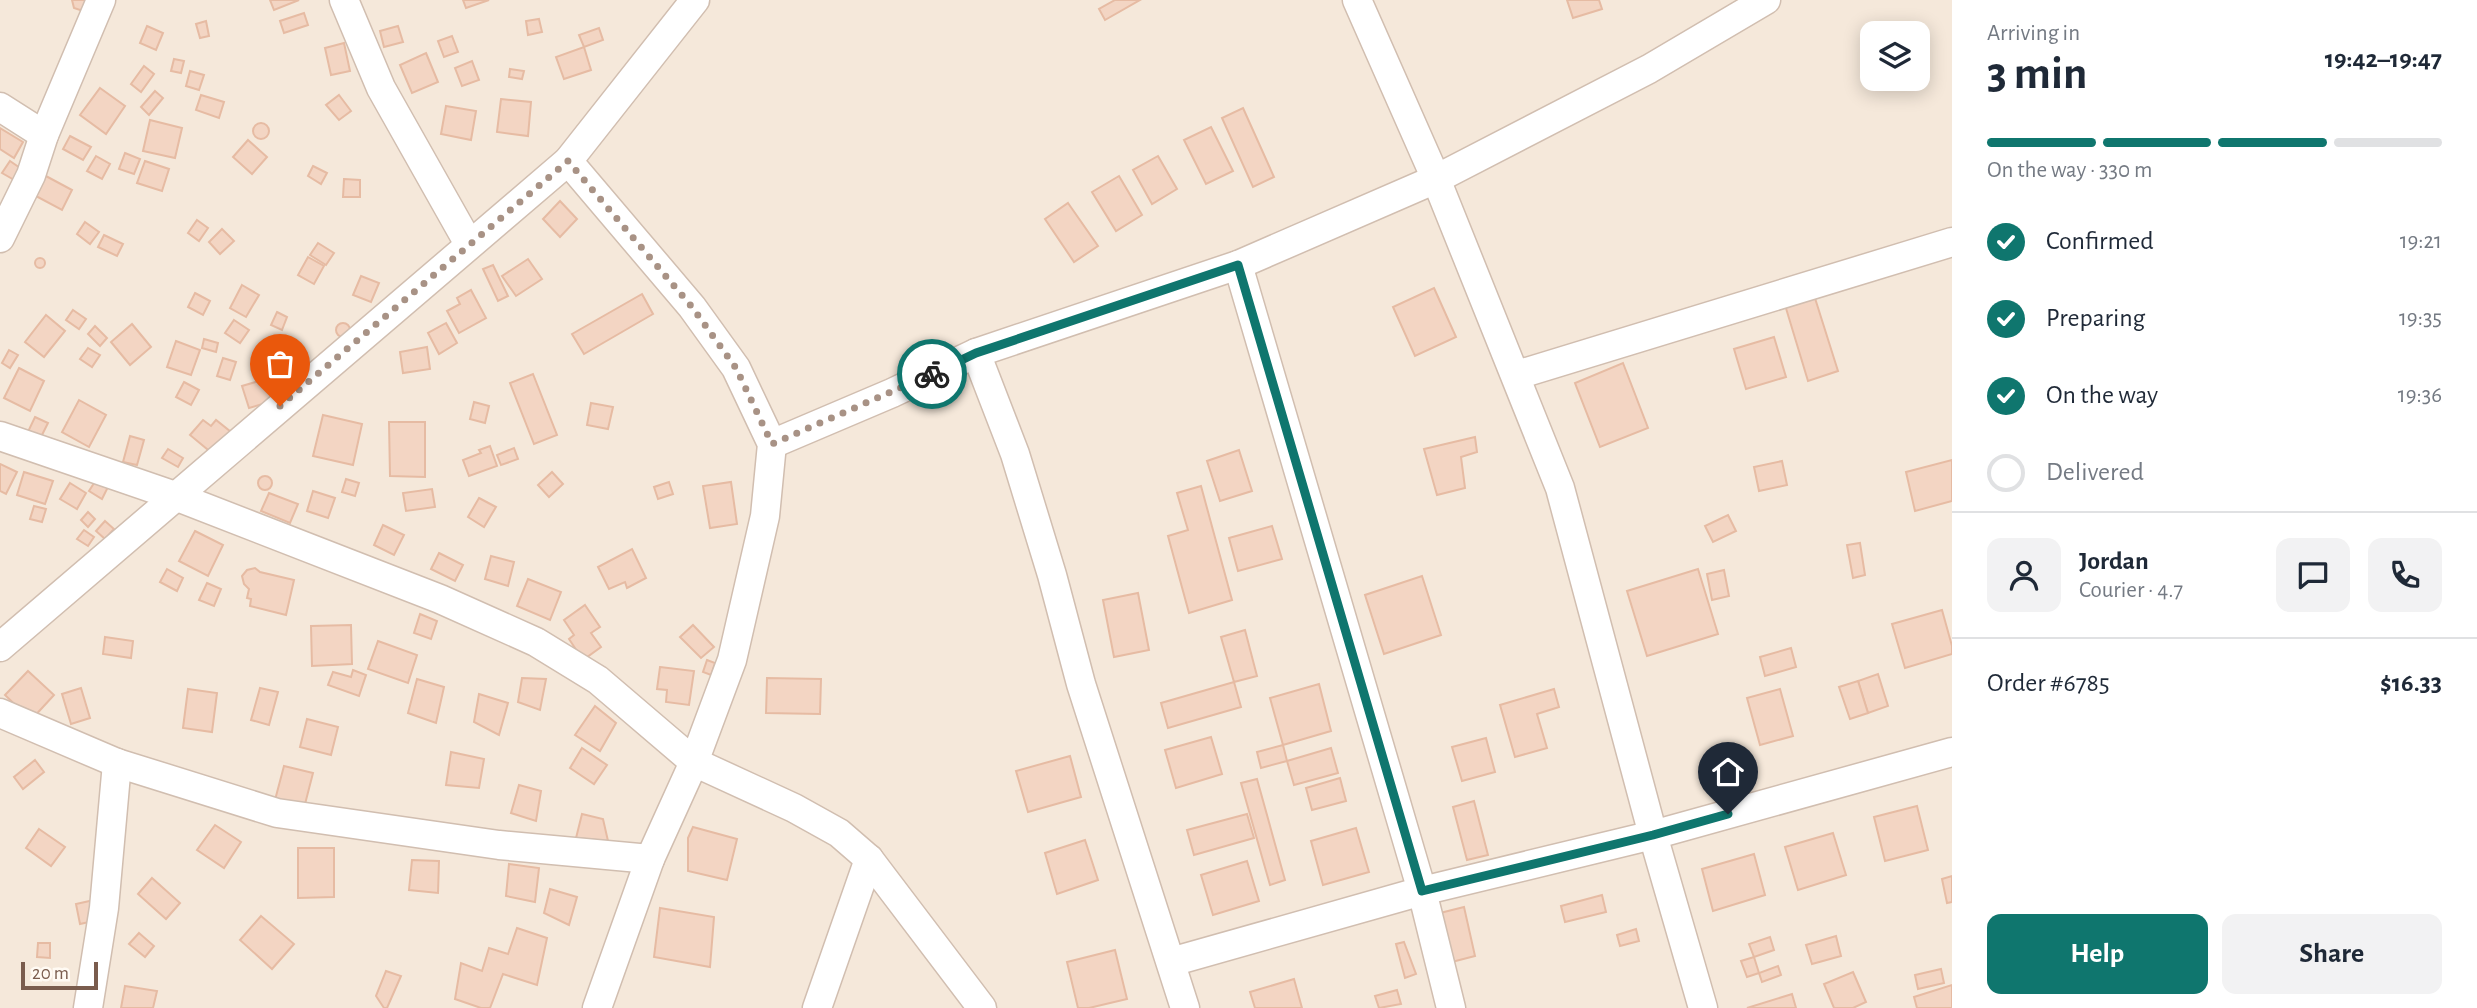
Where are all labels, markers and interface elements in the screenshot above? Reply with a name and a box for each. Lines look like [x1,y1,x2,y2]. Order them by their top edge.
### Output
map controls [1860,21,1930,91]
button: layers [1860,21,1930,91]
text: Arriving in [1987,22,2080,45]
text: 19:42–19:47 [2325,46,2442,72]
text: 3 min [1987,51,2087,97]
text: On the way · 330 m [1987,159,2152,182]
icon: check [1987,223,2025,261]
text: Confirmed [2046,228,2154,254]
text: 19:21 [2400,230,2442,253]
icon: check [1987,300,2025,338]
text: Preparing [2046,305,2145,331]
text: 19:35 [2399,307,2442,330]
pin [250,334,310,406]
courier [897,339,967,409]
icon: bag [261,345,299,383]
icon: bike [913,355,951,393]
icon: check [1987,377,2025,415]
text: On the way [2046,382,2158,408]
text: 19:36 [2398,384,2442,407]
text: Delivered [2046,459,2144,485]
button: person [1987,538,2061,612]
button: chat [2276,538,2350,612]
button: phone [2368,538,2442,612]
text: Jordan [2079,548,2149,574]
text: Courier · 4.7 [2079,579,2183,602]
text: Order #6785 [1987,670,2110,696]
text: $16.33 [2380,670,2442,696]
pin [1698,742,1758,814]
icon: home [1709,753,1747,791]
button: Help [1987,914,2208,994]
button: Share [2222,914,2442,994]
scale bar [21,959,98,991]
text: 20 m [32,964,69,983]

